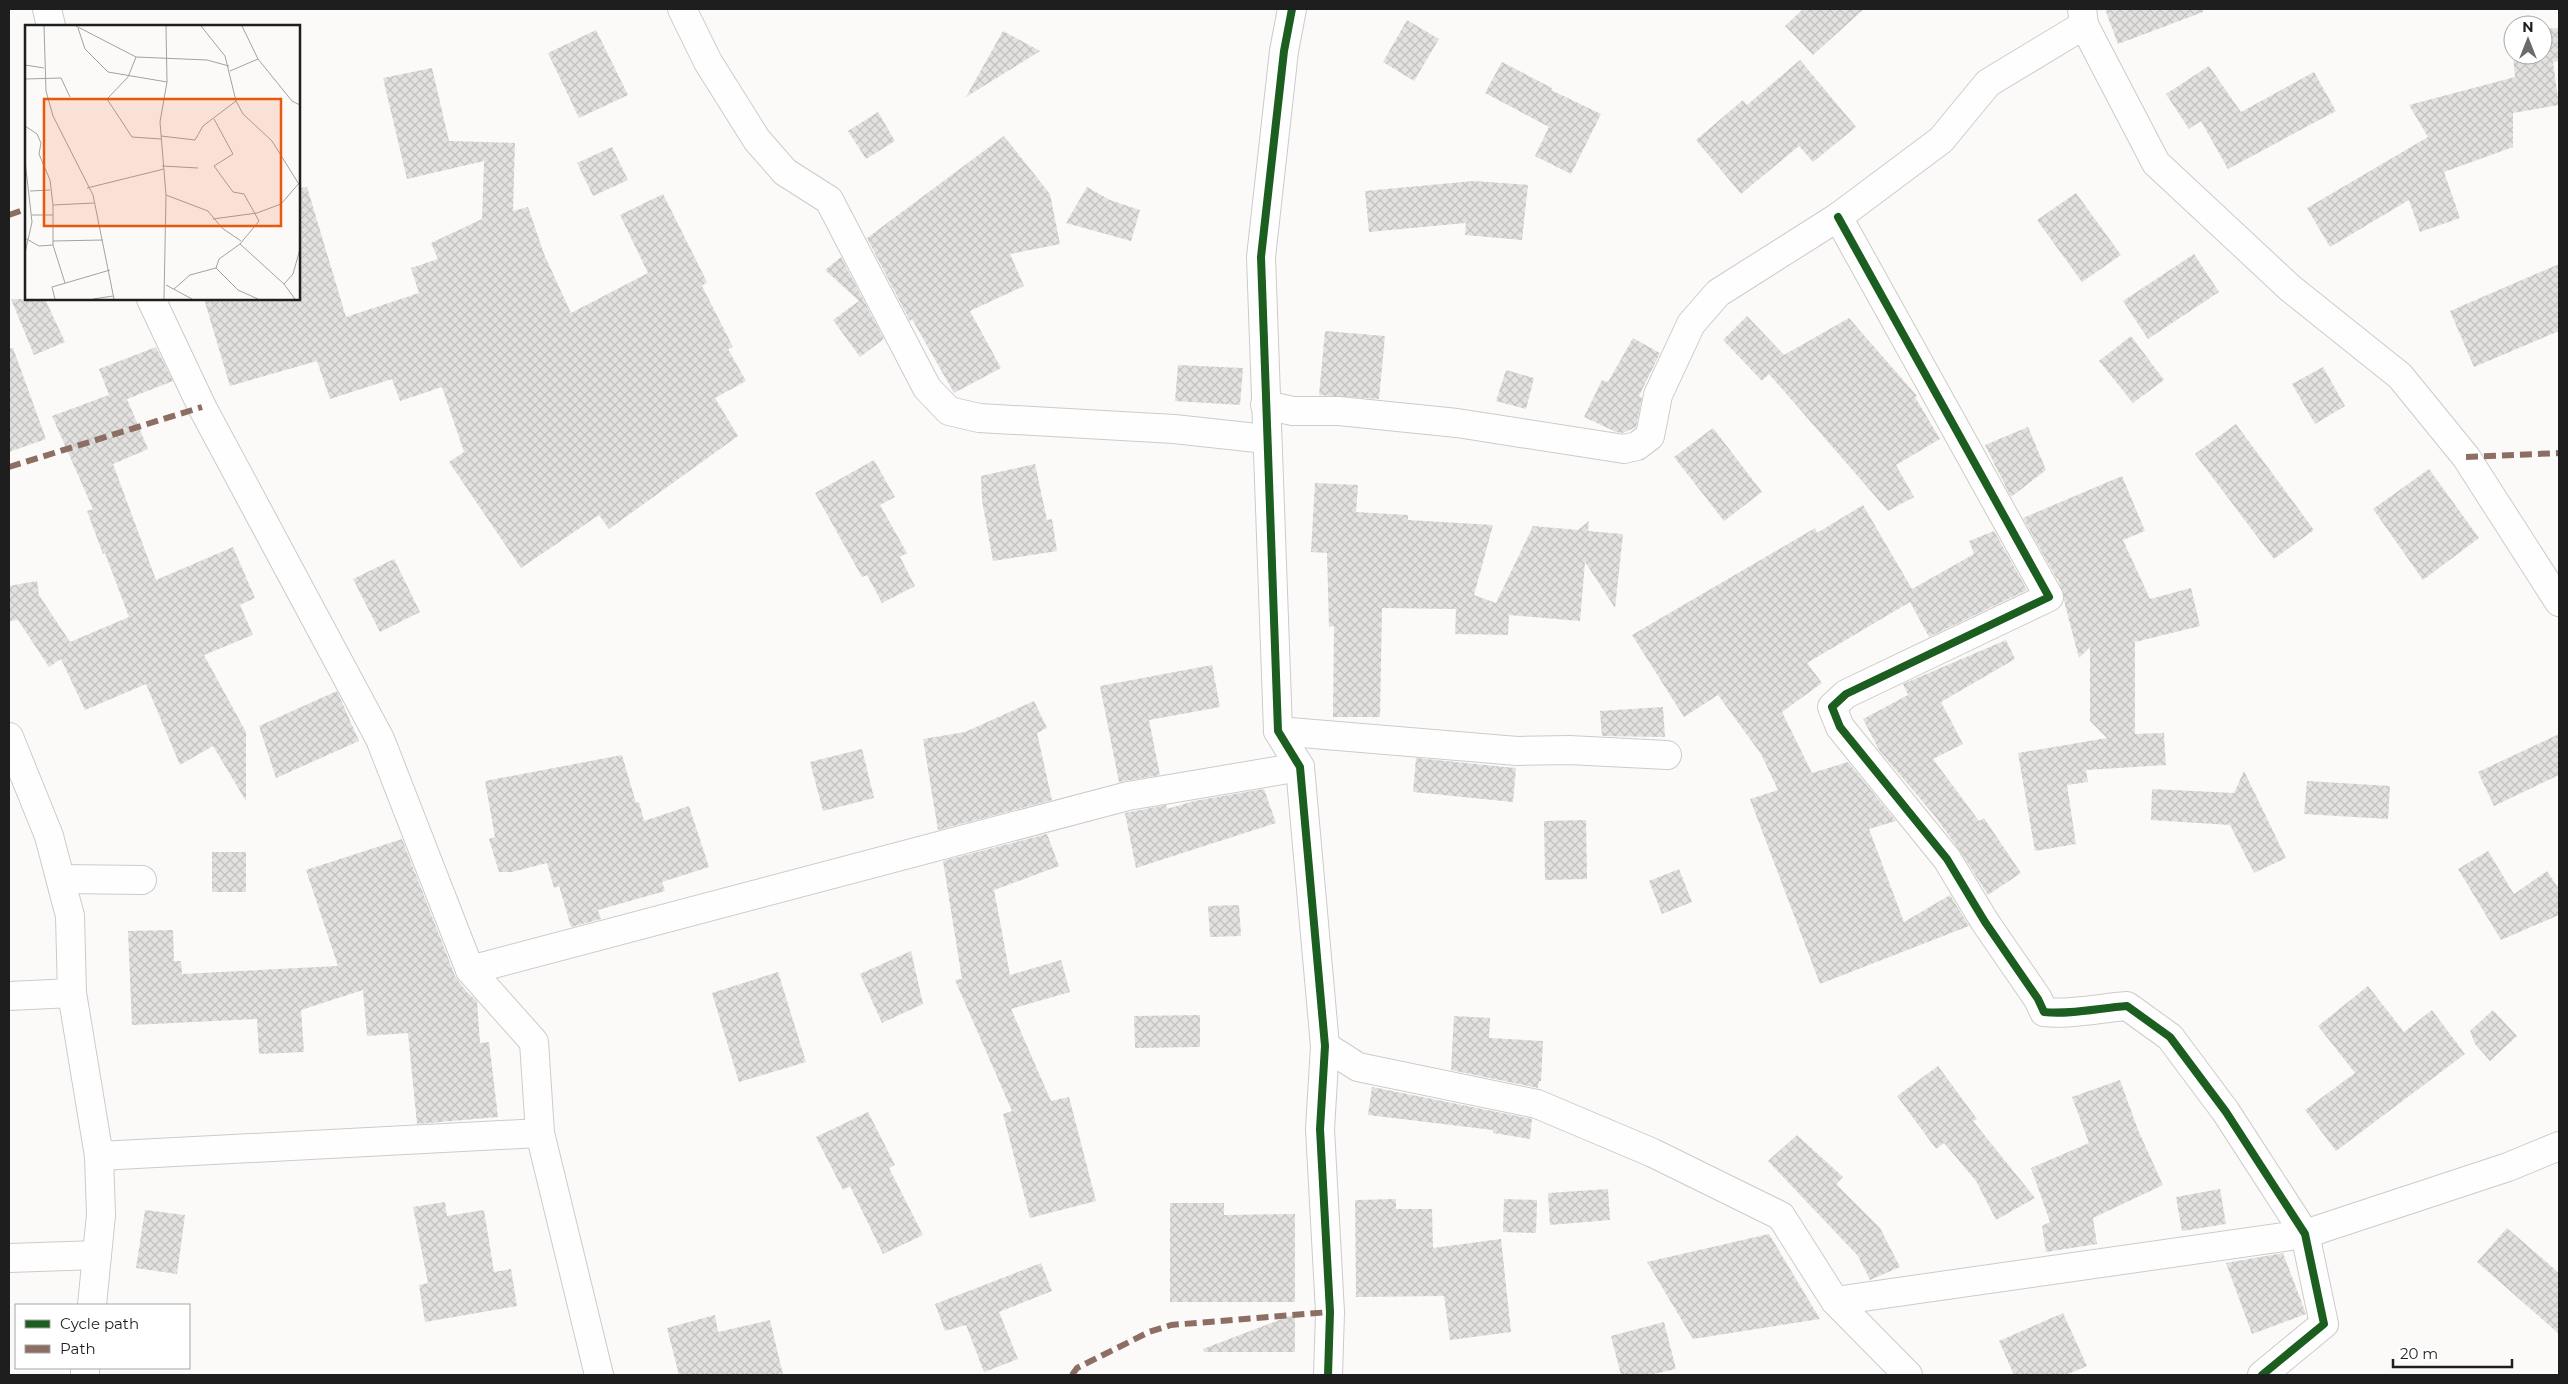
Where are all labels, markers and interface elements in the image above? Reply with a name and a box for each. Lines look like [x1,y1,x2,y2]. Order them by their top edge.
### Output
north arrow [2503,15,2553,65]
text: N [2522,18,2534,36]
inset map [25,25,300,300]
legend [15,1304,190,1369]
text: Cycle path [60,1314,139,1333]
scale bar [2393,1336,2512,1368]
text: Path [60,1339,96,1358]
text: 20 m [2400,1344,2438,1363]

